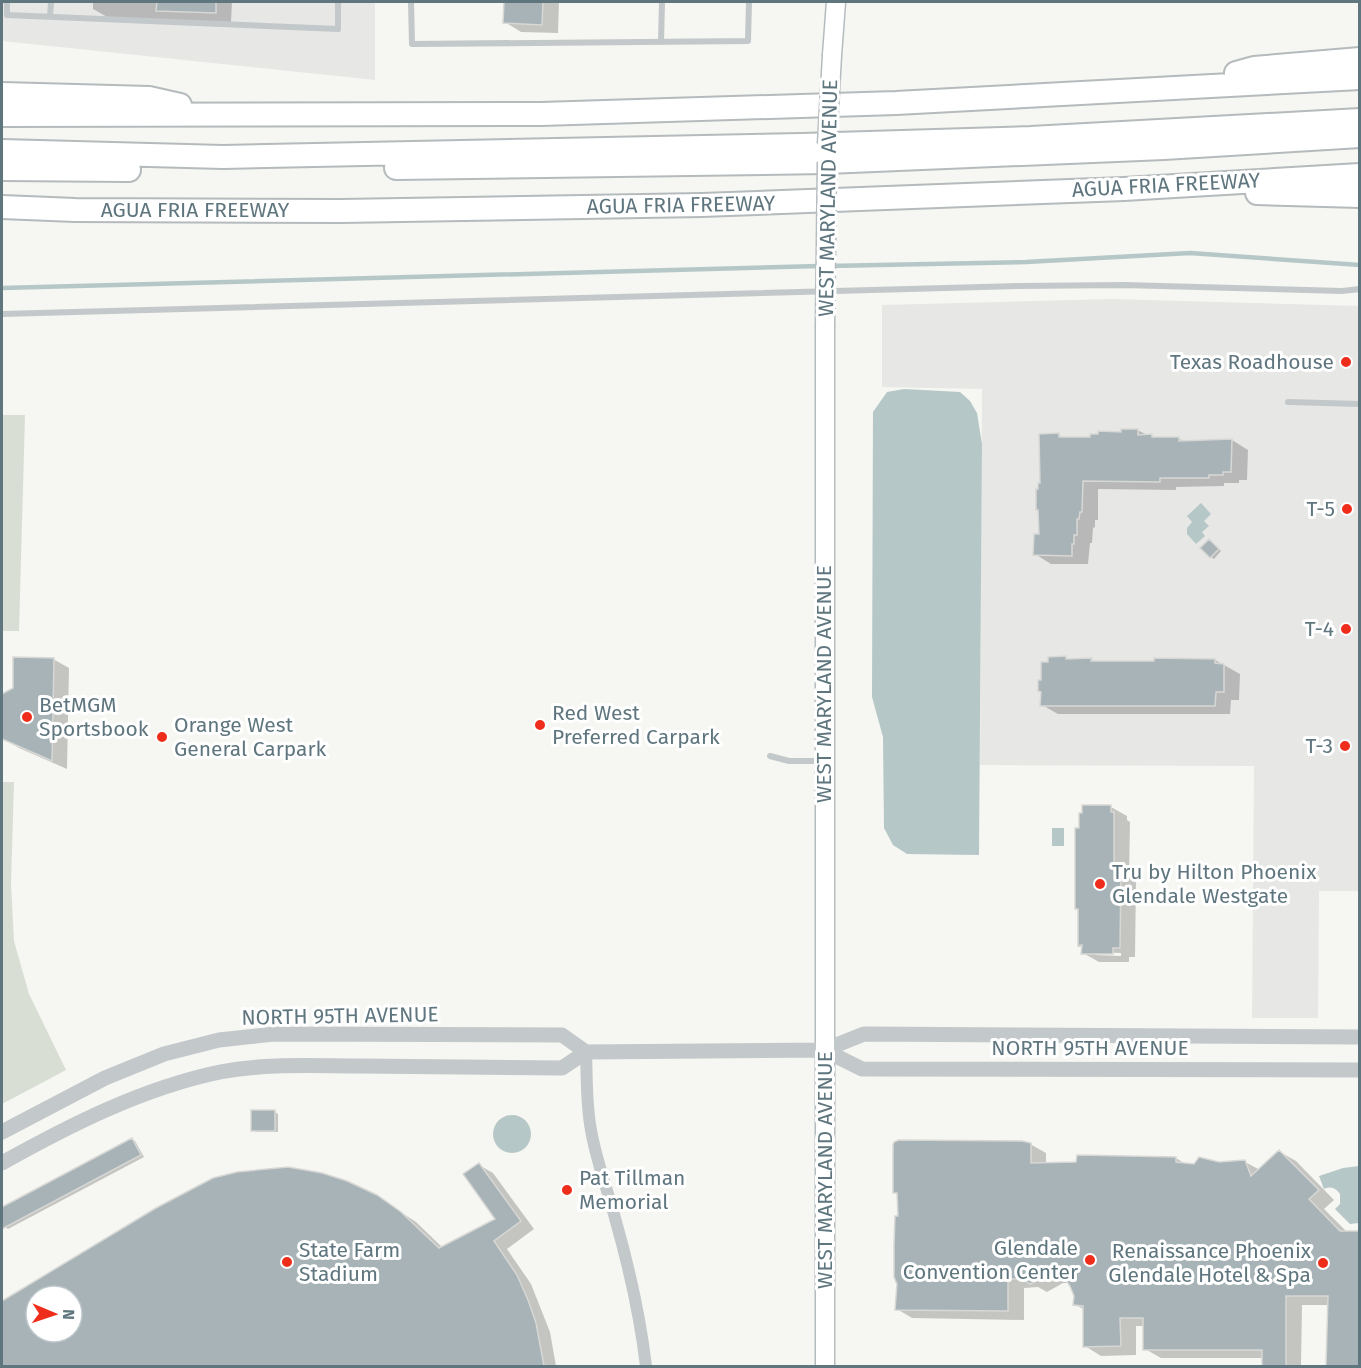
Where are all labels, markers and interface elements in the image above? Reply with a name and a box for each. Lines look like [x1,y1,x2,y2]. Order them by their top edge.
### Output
street label: WEST MARYLAND AVENUE [813,79,843,317]
street label: AGUA FRIA FREEWAY [1071,167,1261,203]
street label: AGUA FRIA FREEWAY [587,190,776,220]
street label: AGUA FRIA FREEWAY [101,197,290,223]
place label: Texas Roadhouse [1170,349,1334,375]
marker: Texas Roadhouse [1339,355,1353,369]
place label: T-5 [1306,496,1335,522]
marker: T-5 [1340,502,1354,516]
street label: WEST MARYLAND AVENUE [811,565,837,803]
place label: T-4 [1305,616,1334,642]
marker: T-4 [1339,622,1353,636]
place label: BetMGM Sportsbook [39,692,149,742]
place label: Red West Preferred Carpark [552,700,720,750]
marker: BetMGM Sportsbook [20,710,34,724]
place label: Orange West General Carpark [174,712,327,762]
marker: Red West Preferred Carpark [533,718,547,732]
marker: Orange West General Carpark [155,730,169,744]
place label: T-3 [1306,733,1333,759]
marker: T-3 [1338,739,1352,753]
place label: Tru by Hilton Phoenix Glendale Westgate [1112,859,1317,909]
marker: Tru by Hilton Phoenix Glendale Westgate [1093,877,1107,891]
street label: NORTH 95TH AVENUE [241,1001,439,1031]
street label: NORTH 95TH AVENUE [991,1035,1189,1061]
street label: WEST MARYLAND AVENUE [812,1051,838,1289]
place label: Pat Tillman Memorial [579,1165,685,1215]
marker: Pat Tillman Memorial [560,1183,574,1197]
place label: Glendale Convention Center [903,1235,1078,1285]
place label: State Farm Stadium [299,1237,400,1287]
place label: Renaissance Phoenix Glendale Hotel & Spa [1108,1238,1312,1288]
marker: Glendale Convention Center [1083,1253,1097,1267]
marker: State Farm Stadium [280,1255,294,1269]
marker: Renaissance Phoenix Glendale Hotel & Spa [1316,1256,1330,1270]
north arrow [24,1284,84,1344]
text: N [59,1309,78,1320]

